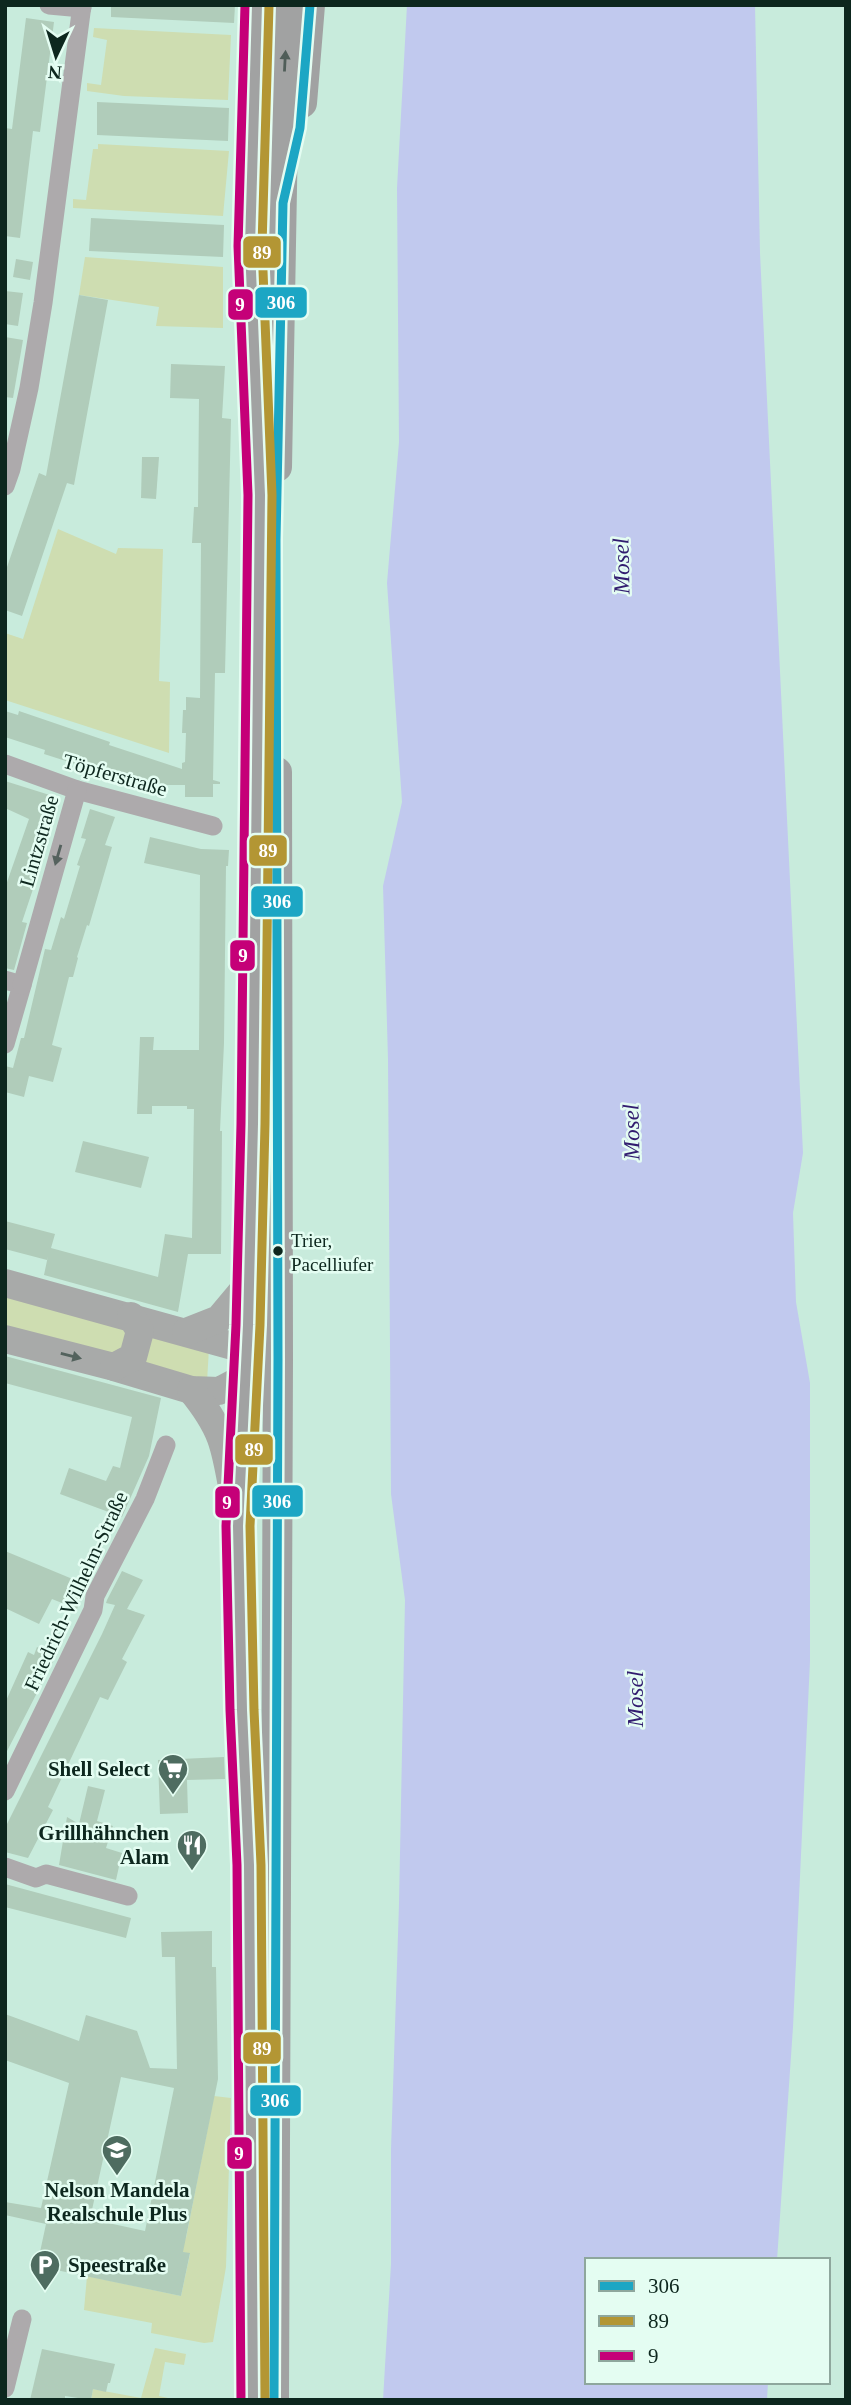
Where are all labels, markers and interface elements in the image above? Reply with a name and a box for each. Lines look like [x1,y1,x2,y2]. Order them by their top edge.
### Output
north arrow [21,21,91,91]
one-way arrow [279,50,290,72]
text: N [47,61,62,83]
line badge: 89 [242,235,282,269]
text: 89 [253,242,272,263]
line badge: 306 [254,286,308,319]
line badge: 9 [227,288,254,321]
text: 306 [267,292,295,313]
text: 9 [235,294,245,315]
water label: Mosel [609,538,635,595]
street label: Töpferstraße [60,749,170,801]
street label: Lintzstraße [14,792,64,890]
line badge: 89 [248,834,288,867]
text: 89 [259,840,278,861]
one-way arrow [53,845,63,866]
line badge: 306 [250,885,304,918]
text: 306 [263,891,291,912]
line badge: 9 [229,939,256,972]
text: 9 [238,945,248,966]
water label: Mosel [619,1104,645,1161]
place label: Trier, Pacelliufer [291,1230,374,1275]
marker: Trier, Pacelliufer [271,1244,285,1258]
one-way arrow [60,1351,82,1362]
line badge: 89 [234,1433,274,1466]
text: 89 [245,1439,264,1460]
line badge: 306 [251,1484,304,1518]
line badge: 9 [214,1485,241,1519]
street label: Friedrich-Wilhelm-Straße [19,1487,133,1695]
text: 306 [263,1491,291,1512]
text: 9 [222,1492,232,1513]
water label: Mosel [623,1671,648,1728]
supermarket icon: Shell Select [156,1752,190,1796]
place label: Shell Select [48,1757,150,1781]
place label: Grillhähnchen Alam [38,1821,170,1869]
restaurant icon: Grillhähnchen Alam [175,1828,209,1872]
line badge: 89 [242,2031,282,2065]
text: 89 [253,2038,272,2059]
line badge: 306 [249,2084,302,2117]
text: 306 [261,2090,289,2111]
school or university icon: Nelson Mandela Realschule Plus [100,2133,134,2177]
line badge: 9 [226,2136,253,2170]
text: 9 [234,2143,244,2164]
place label: Nelson Mandela Realschule Plus [44,2178,190,2226]
parking icon: Speestraße [28,2248,62,2292]
place label: Speestraße [68,2253,166,2277]
legend [585,2258,830,2384]
text: 306 [648,2274,680,2298]
text: 89 [648,2309,669,2333]
text: 9 [648,2344,659,2368]

